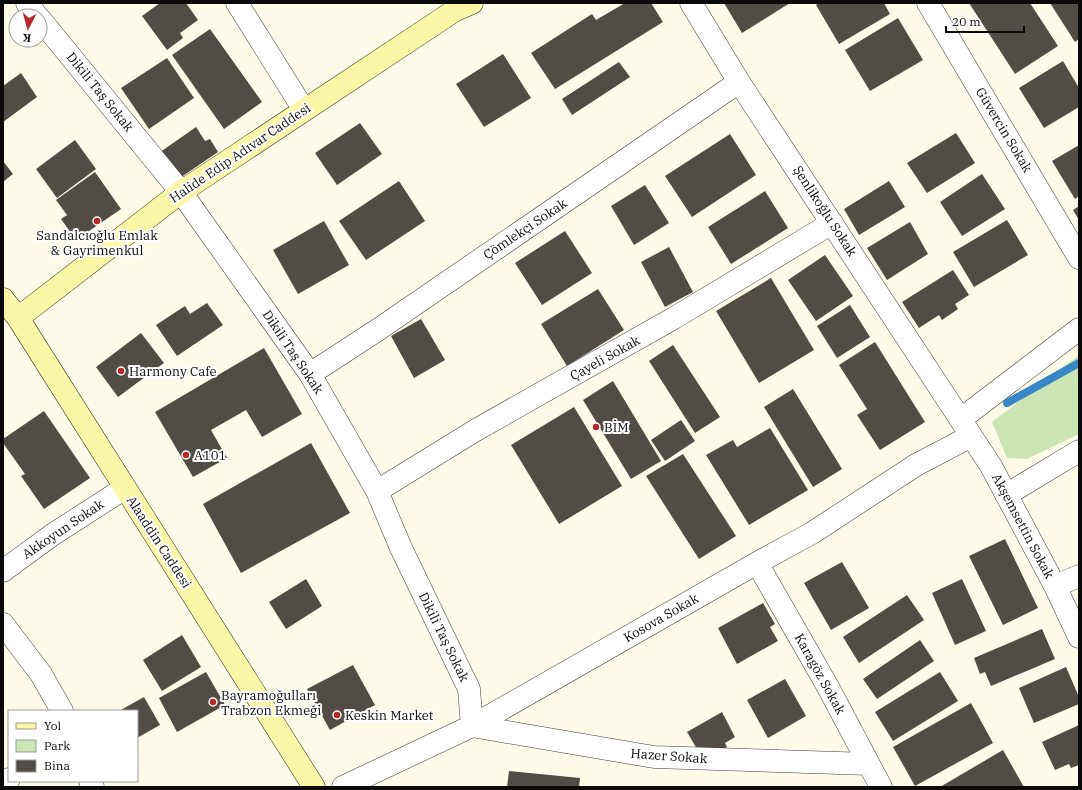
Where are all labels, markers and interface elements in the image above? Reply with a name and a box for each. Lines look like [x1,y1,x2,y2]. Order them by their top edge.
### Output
north arrow [8,8,48,48]
scale bar [946,8,1024,34]
text: 20 m [952,14,981,29]
text: K [21,30,32,45]
street label: Dikili Taş Sokak [63,49,138,136]
street label: Güvercin Sokak [972,84,1036,176]
street label: Halide Edip Adıvar Caddesi [166,99,314,207]
street label: Şenlikoğlu Sokak [789,162,861,260]
street label: Çömlekçi Sokak [480,195,570,263]
marker: Sandalcıoğlu Emlak & Gayrimenkul [92,216,102,226]
place label: Sandalcıoğlu Emlak & Gayrimenkul [36,227,158,259]
street label: Dikili Taş Sokak [259,307,328,398]
street label: Çayeli Sokak [567,332,643,384]
place label: Harmony Cafe [129,363,217,380]
marker: Harmony Cafe [116,366,126,376]
place label: BİM [604,419,629,436]
marker: BİM [591,422,601,432]
place label: A101 [194,447,226,464]
marker: A101 [181,450,191,460]
street label: Akşemsettin Sokak [988,470,1058,582]
street label: Alaaddin Caddesi [123,493,195,591]
street label: Akkoyun Sokak [19,495,107,563]
street label: Dikili Taş Sokak [415,589,473,685]
street label: Kosova Sokak [620,589,702,646]
street label: Karagöz Sokak [791,631,849,718]
place label: Bayramoğulları Trabzon Ekmeği [221,687,321,719]
marker: Bayramoğulları Trabzon Ekmeği [208,697,218,707]
place label: Keskin Market [345,707,434,724]
legend [8,710,138,782]
marker: Keskin Market [332,710,342,720]
text: Yol [44,718,62,733]
text: Park [44,738,70,753]
street label: Hazer Sokak [630,745,708,767]
text: Bina [44,758,70,773]

